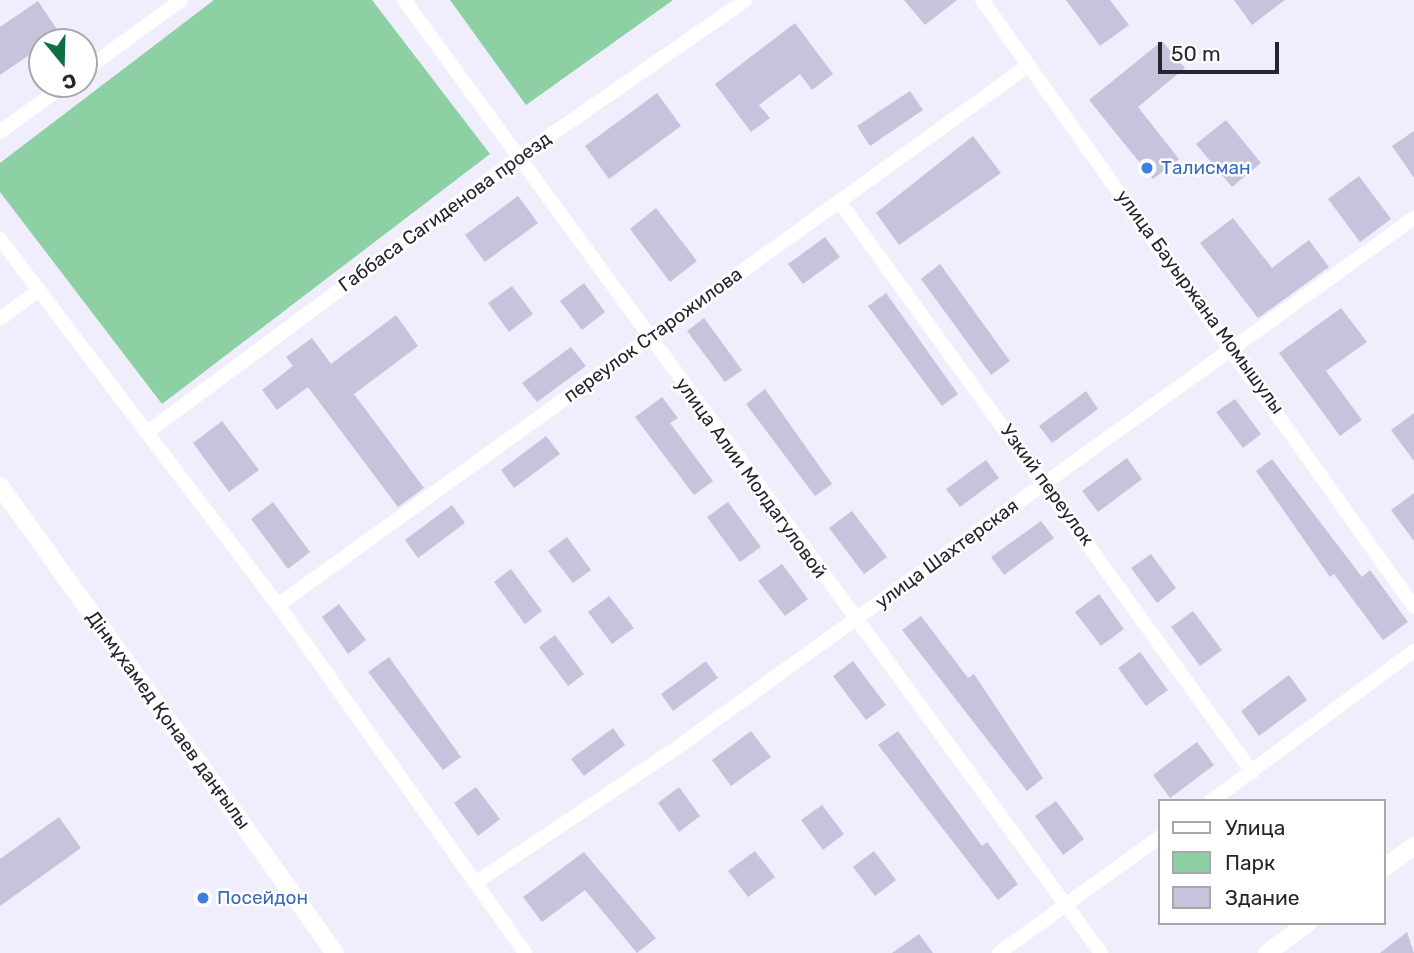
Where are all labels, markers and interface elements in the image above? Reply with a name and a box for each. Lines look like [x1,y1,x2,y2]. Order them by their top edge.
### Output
north arrow [28,28,98,98]
scale bar [1162,28,1283,72]
text: 50 m [1171,41,1221,66]
text: С [59,68,79,94]
street label: Габбаса Сагиденова проезд [334,127,556,297]
place label: Талисман [1161,157,1251,179]
marker: Талисман [1139,160,1155,176]
street label: улица Бауыржана Момышулы [1111,186,1289,418]
street label: переулок Старожилова [559,263,747,407]
street label: улица Алии Молдагуловой [670,373,832,583]
street label: Узкий переулок [995,420,1099,550]
street label: улица Шахтерская [871,494,1023,614]
street label: Дінмұхамед Қонаев даңғылы [81,606,255,834]
legend [1158,799,1386,925]
text: Улица [1225,815,1285,840]
text: Парк [1225,850,1275,875]
text: Здание [1225,885,1300,910]
place label: Посейдон [217,887,308,909]
marker: Посейдон [195,890,211,906]

